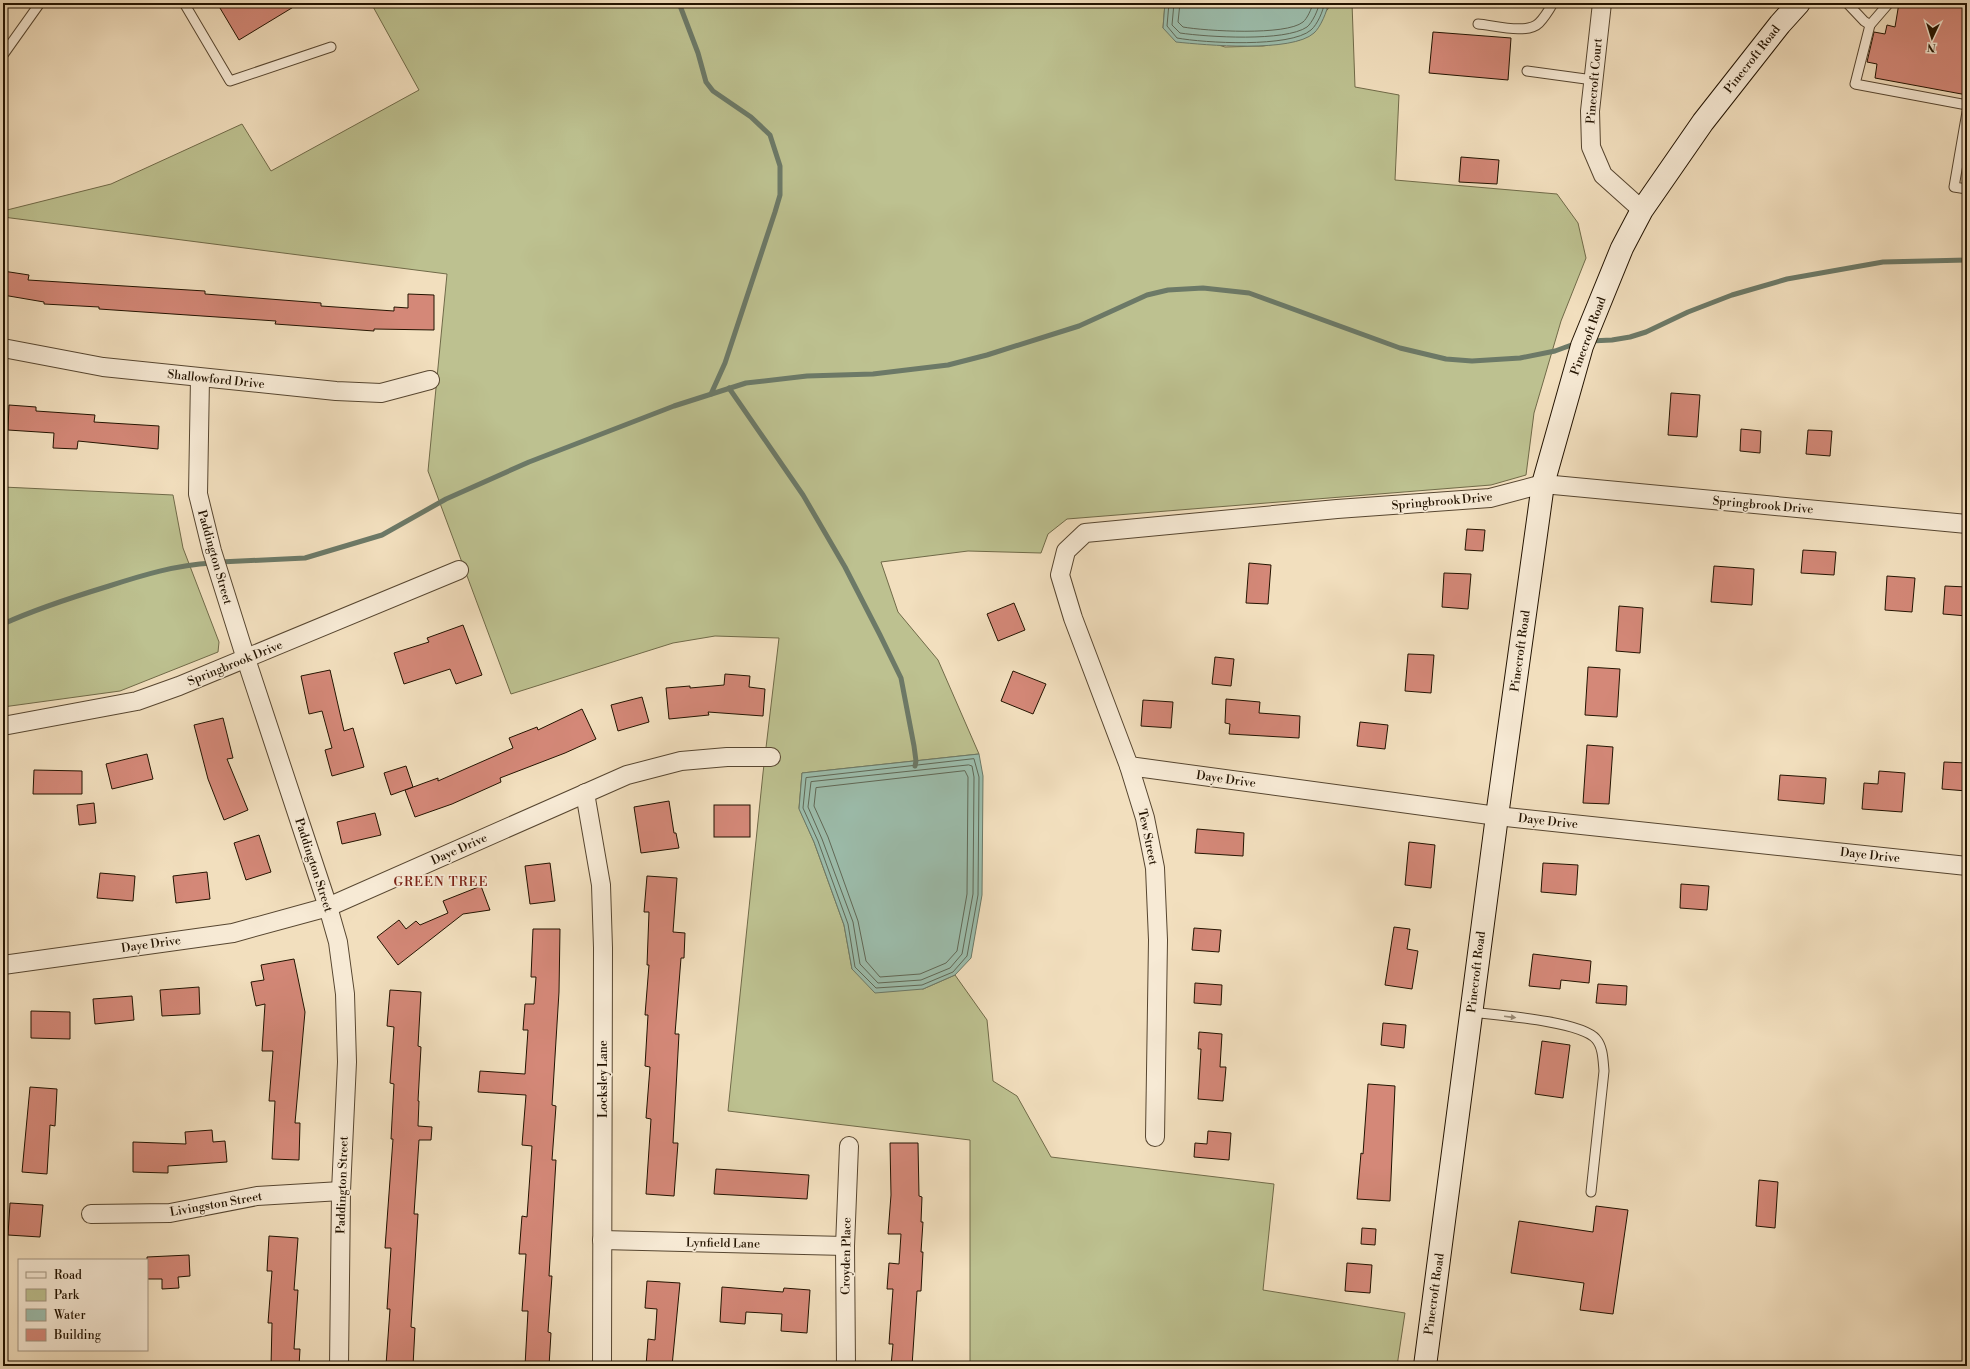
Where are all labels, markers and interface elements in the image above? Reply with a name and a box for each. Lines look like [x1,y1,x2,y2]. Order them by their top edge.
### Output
north arrow [1912,18,1952,58]
street label: Pinecroft Road [1721,22,1784,96]
street label: Pinecroft Court [1583,37,1606,125]
text: N [1926,40,1936,54]
street label: Pinecroft Road [1567,295,1610,377]
street label: Shallowford Drive [167,367,265,392]
street label: Springbrook Drive [1391,490,1493,513]
street label: Springbrook Drive [1712,494,1814,517]
street label: Paddington Street [194,508,235,607]
street label: Pinecroft Road [1507,609,1534,693]
street label: Springbrook Drive [185,638,285,689]
street label: Daye Drive [1195,768,1257,791]
street label: Tew Street [1134,808,1161,867]
street label: Daye Drive [1517,811,1579,832]
street label: Paddington Street [291,816,336,915]
street label: Daye Drive [429,830,490,869]
street label: Daye Drive [1839,845,1901,866]
district label: GREEN TREE [394,874,489,890]
street label: Pinecroft Road [1464,930,1489,1014]
street label: Daye Drive [120,933,182,956]
one-way arrow [1504,1014,1516,1020]
street label: Locksley Lane [596,1040,611,1118]
street label: Paddington Street [333,1135,352,1234]
street label: Livingston Street [169,1189,264,1220]
street label: Croyden Place [838,1217,855,1295]
street label: Lynfield Lane [686,1235,760,1252]
street label: Pinecroft Road [1421,1252,1448,1336]
legend [18,1259,148,1351]
text: Road [54,1268,82,1283]
text: Park [54,1288,80,1303]
text: Water [53,1308,86,1323]
text: Building [53,1328,102,1343]

